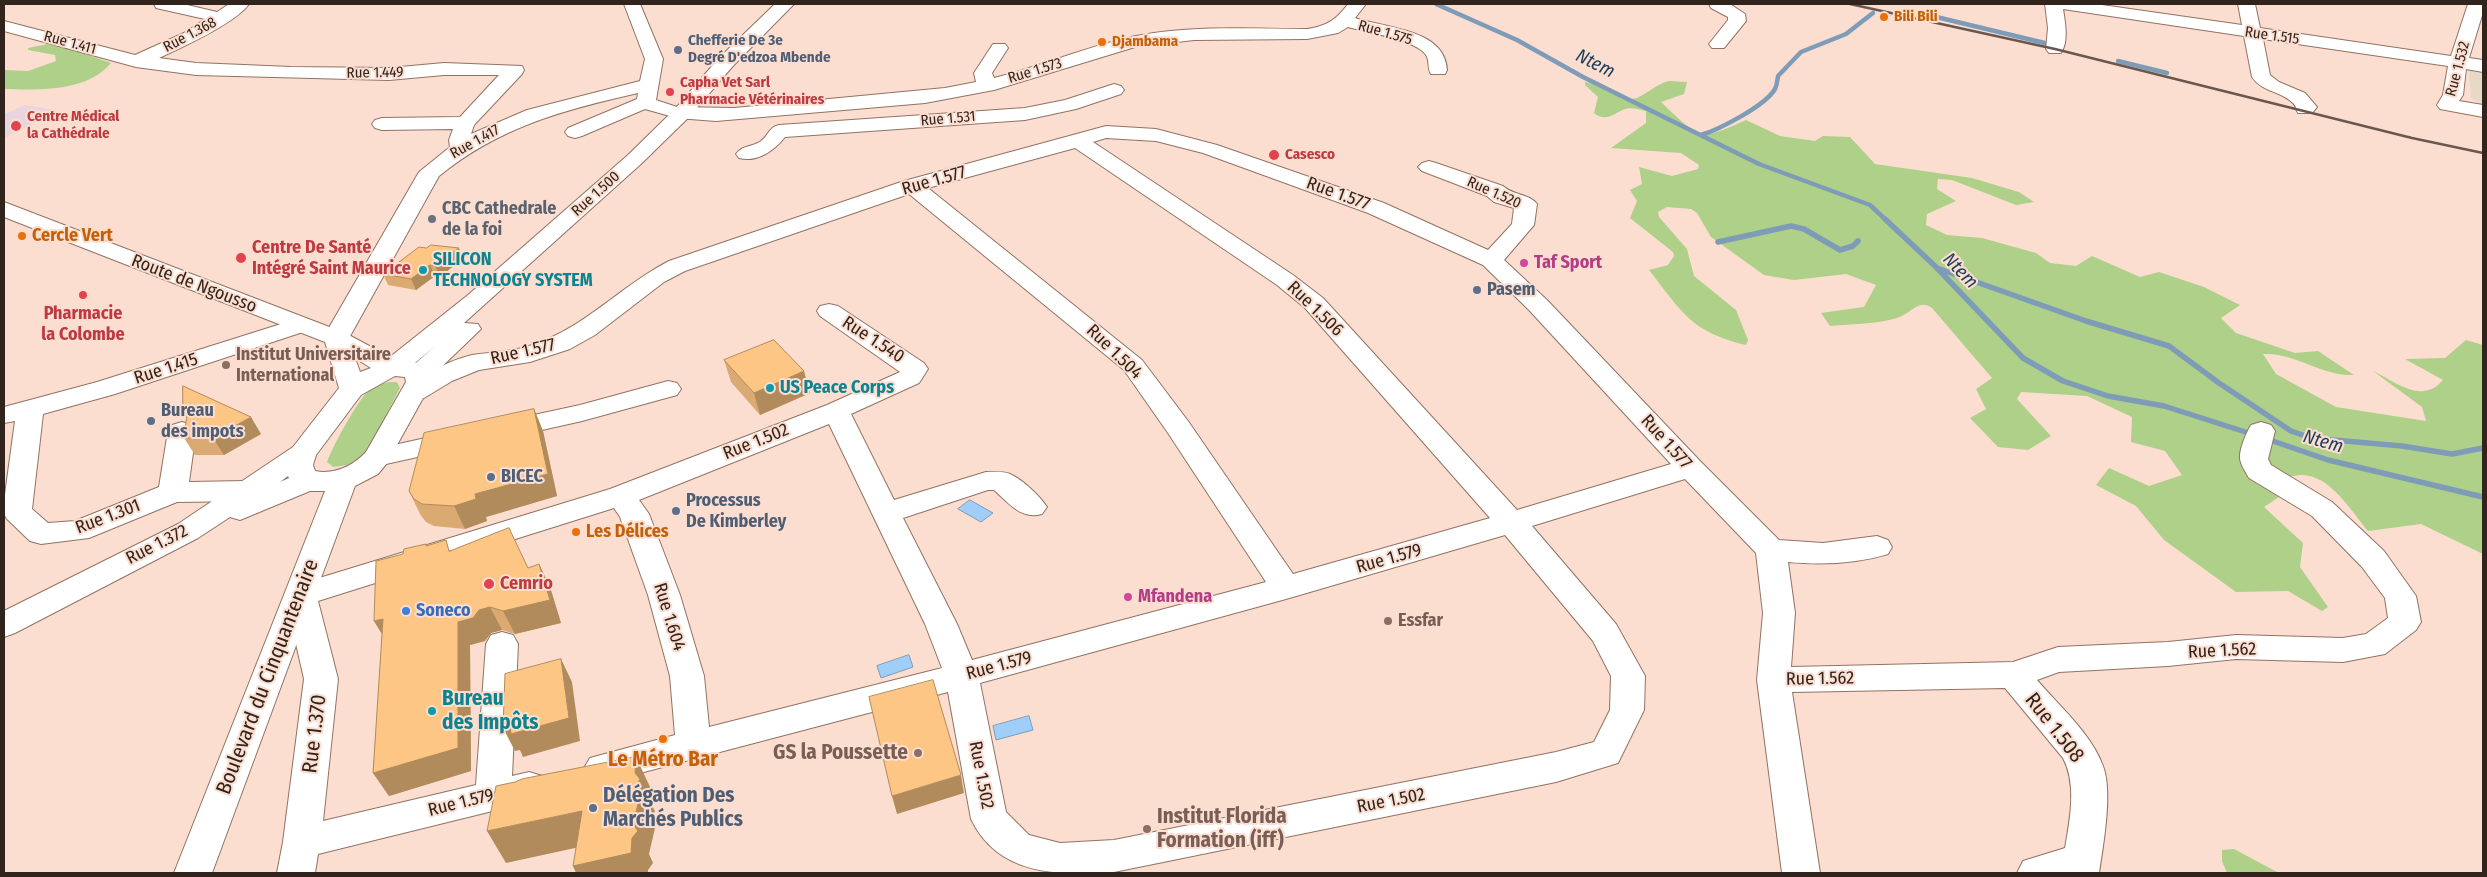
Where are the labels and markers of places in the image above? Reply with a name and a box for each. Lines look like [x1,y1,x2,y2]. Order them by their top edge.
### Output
place label: Bili Bili [1894,8,1938,26]
marker: Bili Bili [1878,11,1890,23]
place label: Chefferie De 3e Degré D'edzoa Mbende [688,32,830,67]
place label: Djambama [1112,33,1178,51]
marker: Djambama [1096,36,1108,48]
marker: Chefferie De 3e Degré D'edzoa Mbende [672,44,684,56]
place label: Capha Vet Sarl Pharmacie Vétérinaires [680,74,824,109]
marker: Capha Vet Sarl Pharmacie Vétérinaires [664,86,676,98]
place label: Centre Médical la Cathédrale [27,108,119,143]
marker: Centre Médical la Cathédrale [9,119,23,133]
place label: Casesco [1285,146,1335,164]
marker: Casesco [1267,148,1281,162]
place label: CBC Cathedrale de la foi [442,198,556,240]
marker: CBC Cathedrale de la foi [426,213,438,225]
place label: Cercle Vert [32,225,113,247]
marker: Cercle Vert [16,230,28,242]
place label: Centre De Santé Intégré Saint Maurice [252,237,411,280]
place label: SILICON TECHNOLOGY SYSTEM [433,249,593,292]
marker: Centre De Santé Intégré Saint Maurice [234,251,248,265]
place label: Taf Sport [1534,252,1602,274]
marker: Taf Sport [1518,257,1530,269]
marker: SILICON TECHNOLOGY SYSTEM [417,264,429,276]
place label: Pasem [1487,279,1536,301]
marker: Pasem [1471,284,1483,296]
marker: Pharmacie la Colombe [77,289,89,301]
place label: Pharmacie la Colombe [41,303,125,346]
place label: Institut Universitaire International [236,344,391,386]
marker: Institut Universitaire International [220,359,232,371]
place label: US Peace Corps [780,377,894,399]
marker: US Peace Corps [764,382,776,394]
place label: Bureau des impots [161,400,244,442]
marker: Bureau des impots [145,415,157,427]
place label: BICEC [501,466,543,488]
marker: BICEC [485,471,497,483]
place label: Processus De Kimberley [686,490,786,532]
marker: Processus De Kimberley [670,505,682,517]
place label: Les Délices [586,521,669,543]
marker: Les Délices [570,526,582,538]
place label: Cemrio [500,573,553,595]
marker: Cemrio [482,577,496,591]
place label: Mfandena [1138,586,1212,608]
marker: Mfandena [1122,591,1134,603]
place label: Soneco [416,600,471,622]
marker: Soneco [400,605,412,617]
place label: Essfar [1398,610,1443,632]
marker: Essfar [1382,615,1394,627]
place label: Bureau des Impôts [442,686,539,736]
marker: Bureau des Impôts [426,705,438,717]
marker: Le Métro Bar [657,733,669,745]
place label: GS la Poussette [773,740,908,766]
place label: Le Métro Bar [608,747,718,773]
marker: GS la Poussette [912,747,924,759]
place label: Délégation Des Marchés Publics [603,783,743,833]
marker: Délégation Des Marchés Publics [587,802,599,814]
place label: Institut Florida Formation (iff) [1157,804,1287,854]
marker: Institut Florida Formation (iff) [1141,823,1153,835]

